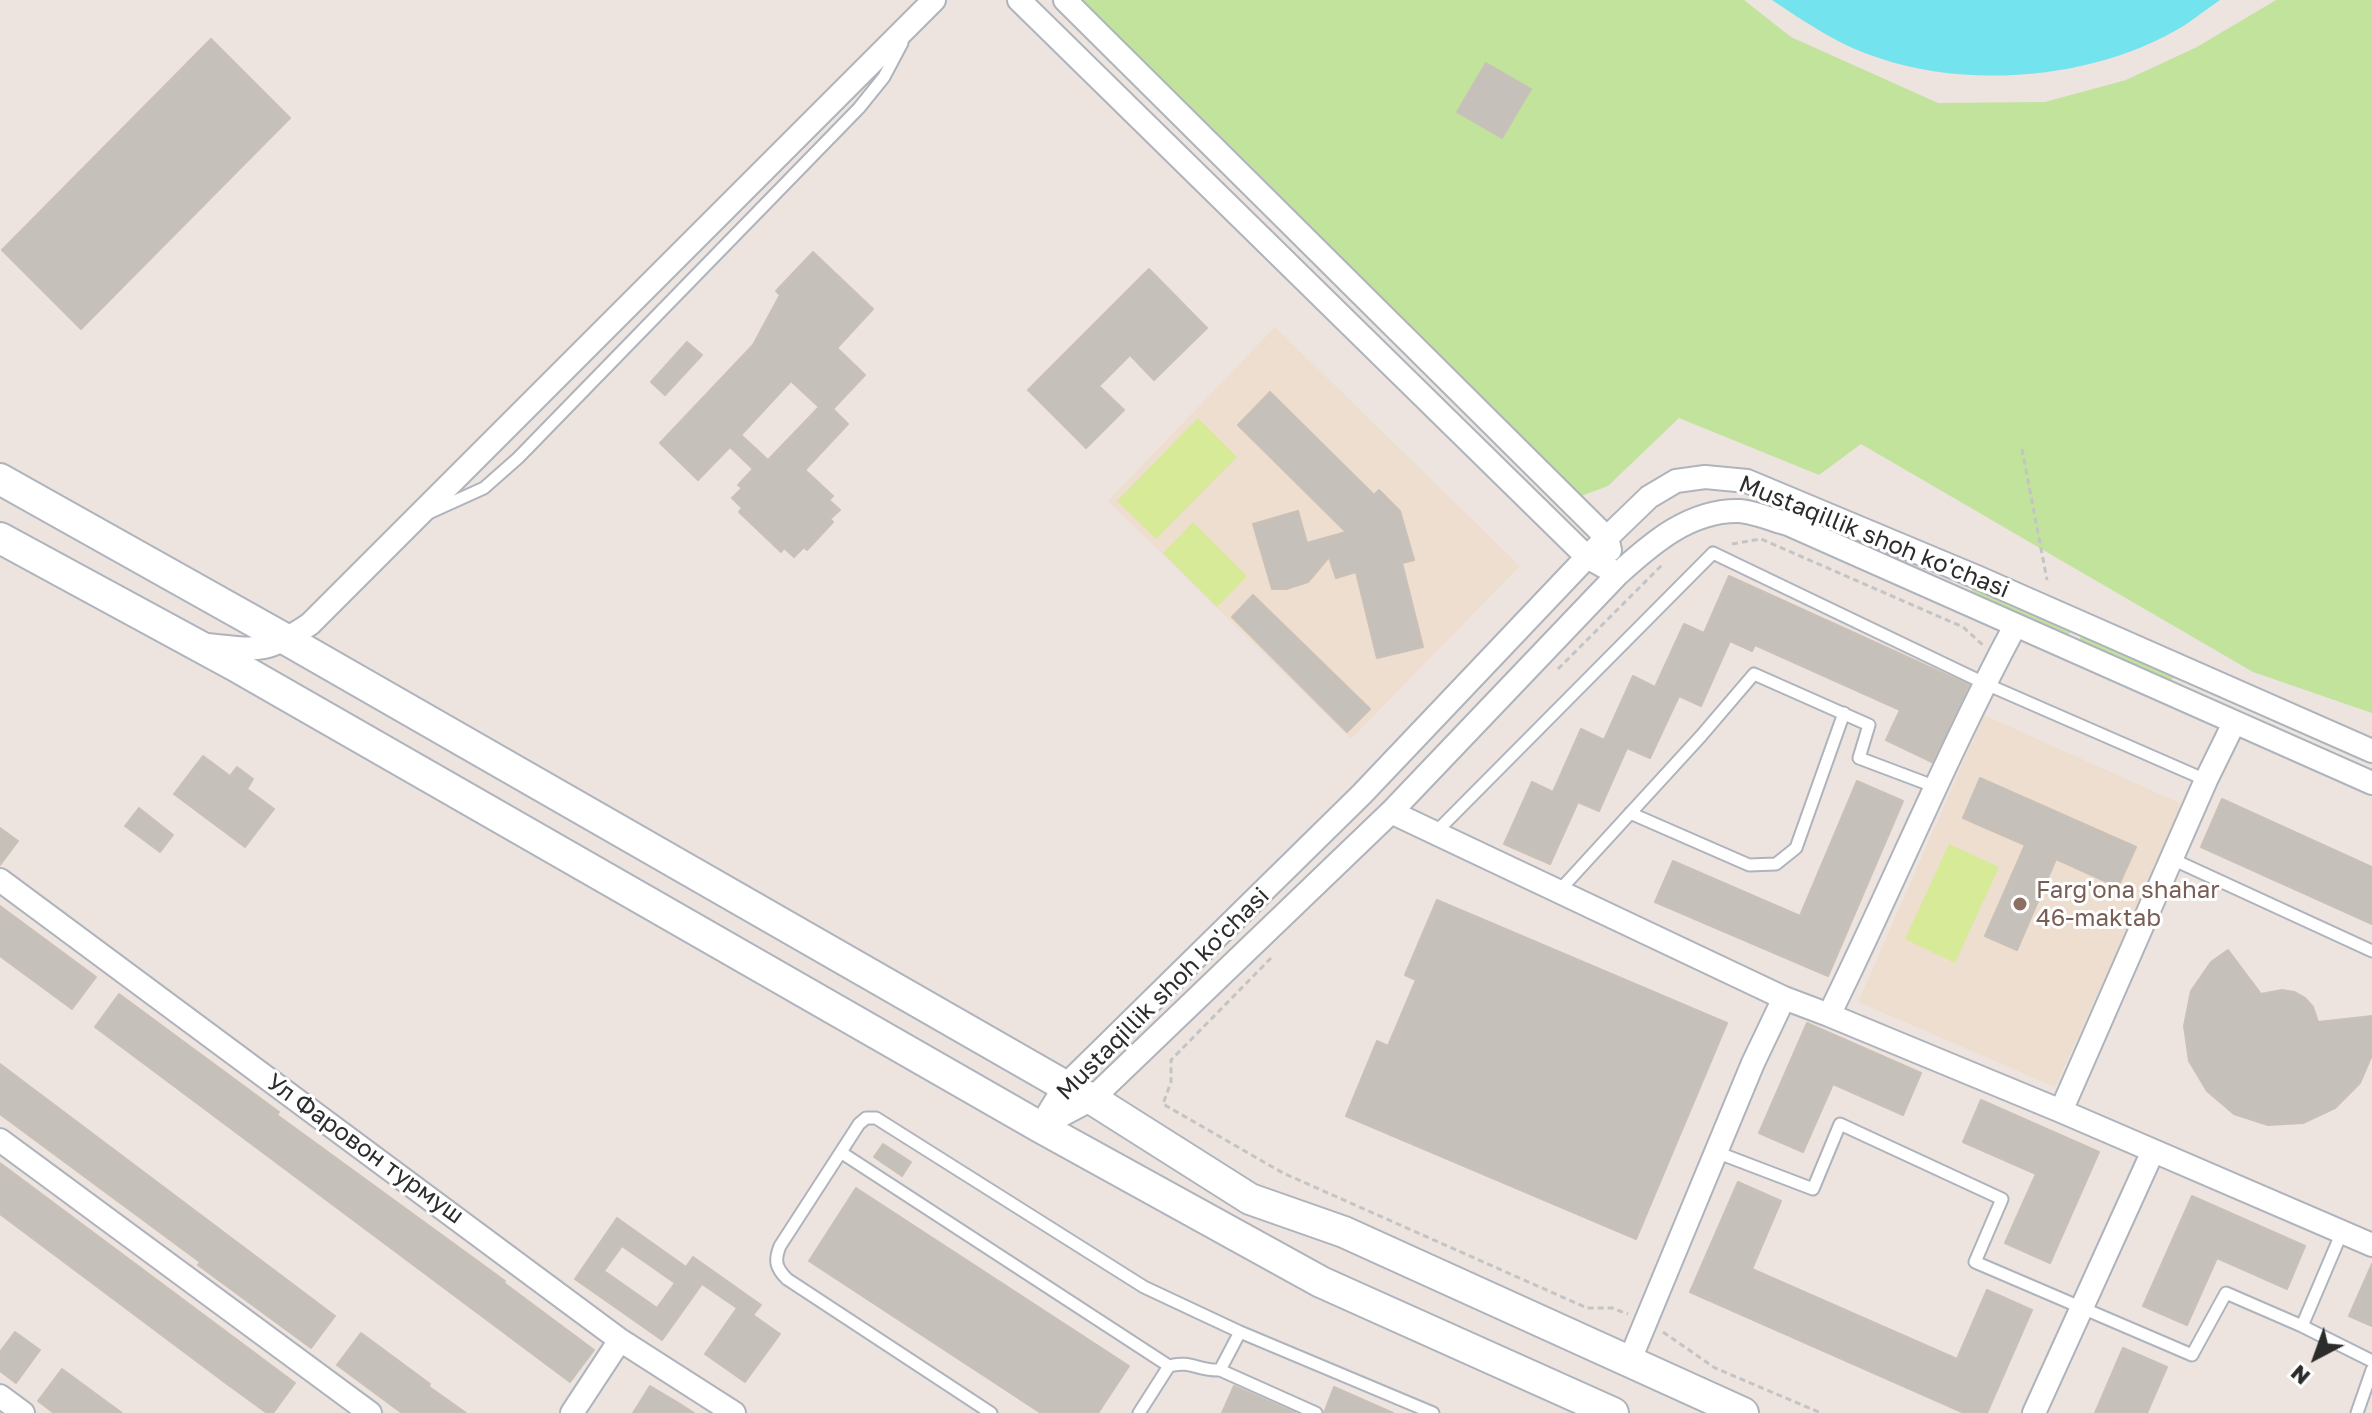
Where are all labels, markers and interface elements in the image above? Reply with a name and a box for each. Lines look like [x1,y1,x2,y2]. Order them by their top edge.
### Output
street label: Mustaqillik shoh ko'chasi [1735,470,2013,604]
place label: Farg'ona shahar 46-maktab [2036,876,2220,932]
street label: Mustaqillik shoh ko'chasi [1051,882,1275,1106]
marker: Farg'ona shahar 46-maktab [2011,895,2029,913]
street label: Ул Фаровон турмуш [261,1068,469,1230]
north arrow [2276,1317,2356,1397]
text: N [2285,1360,2315,1391]

